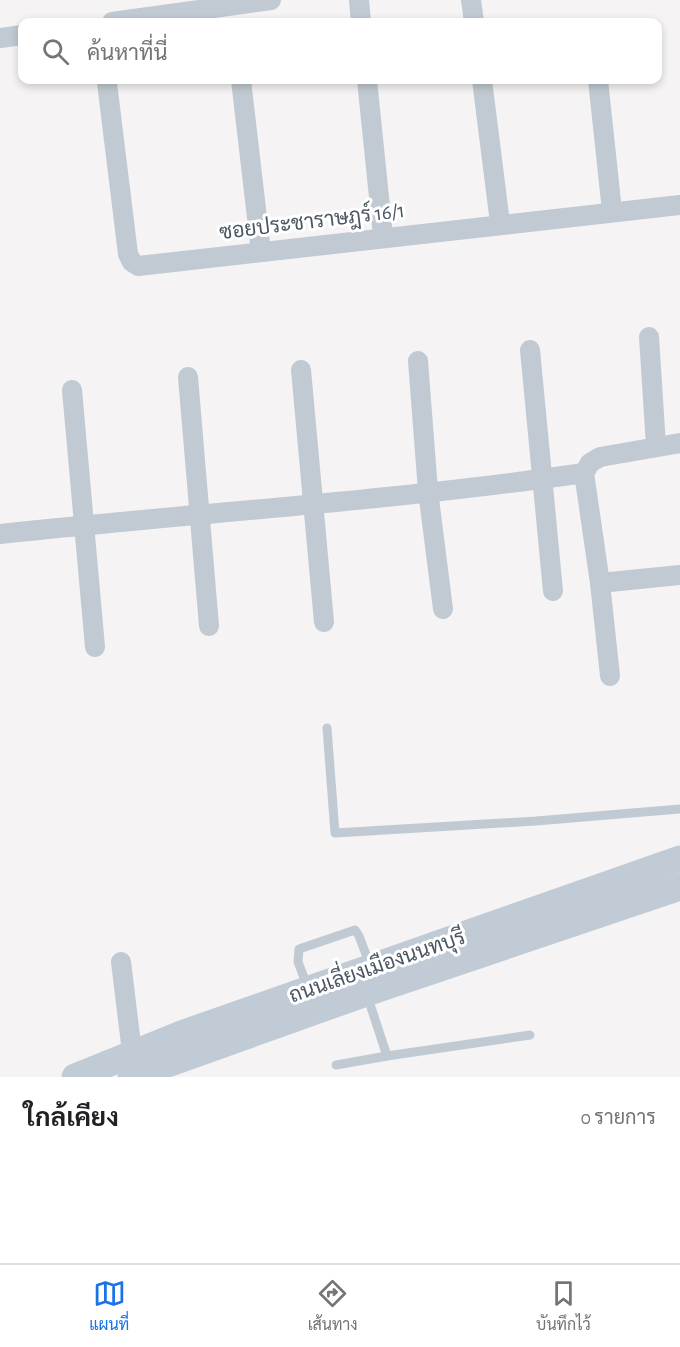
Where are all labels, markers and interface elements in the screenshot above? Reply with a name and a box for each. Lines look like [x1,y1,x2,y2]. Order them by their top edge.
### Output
search box [18,18,662,84]
icon: search [39,35,72,68]
text: ค้นหาที่นี่ [87,42,167,64]
street label: ซอยประชาราษฎร์ 16/1 [218,196,406,246]
street label: ถนนเลี่ยงเมืองนนทบุรี [283,917,469,1009]
text: ใกล้เคียง [24,1105,119,1131]
text: 0 รายการ [580,1108,656,1128]
tab: แผนที่ [89,1277,129,1335]
tab: เส้นทาง [308,1277,358,1335]
tab: บันทึกไว้ [536,1277,591,1335]

